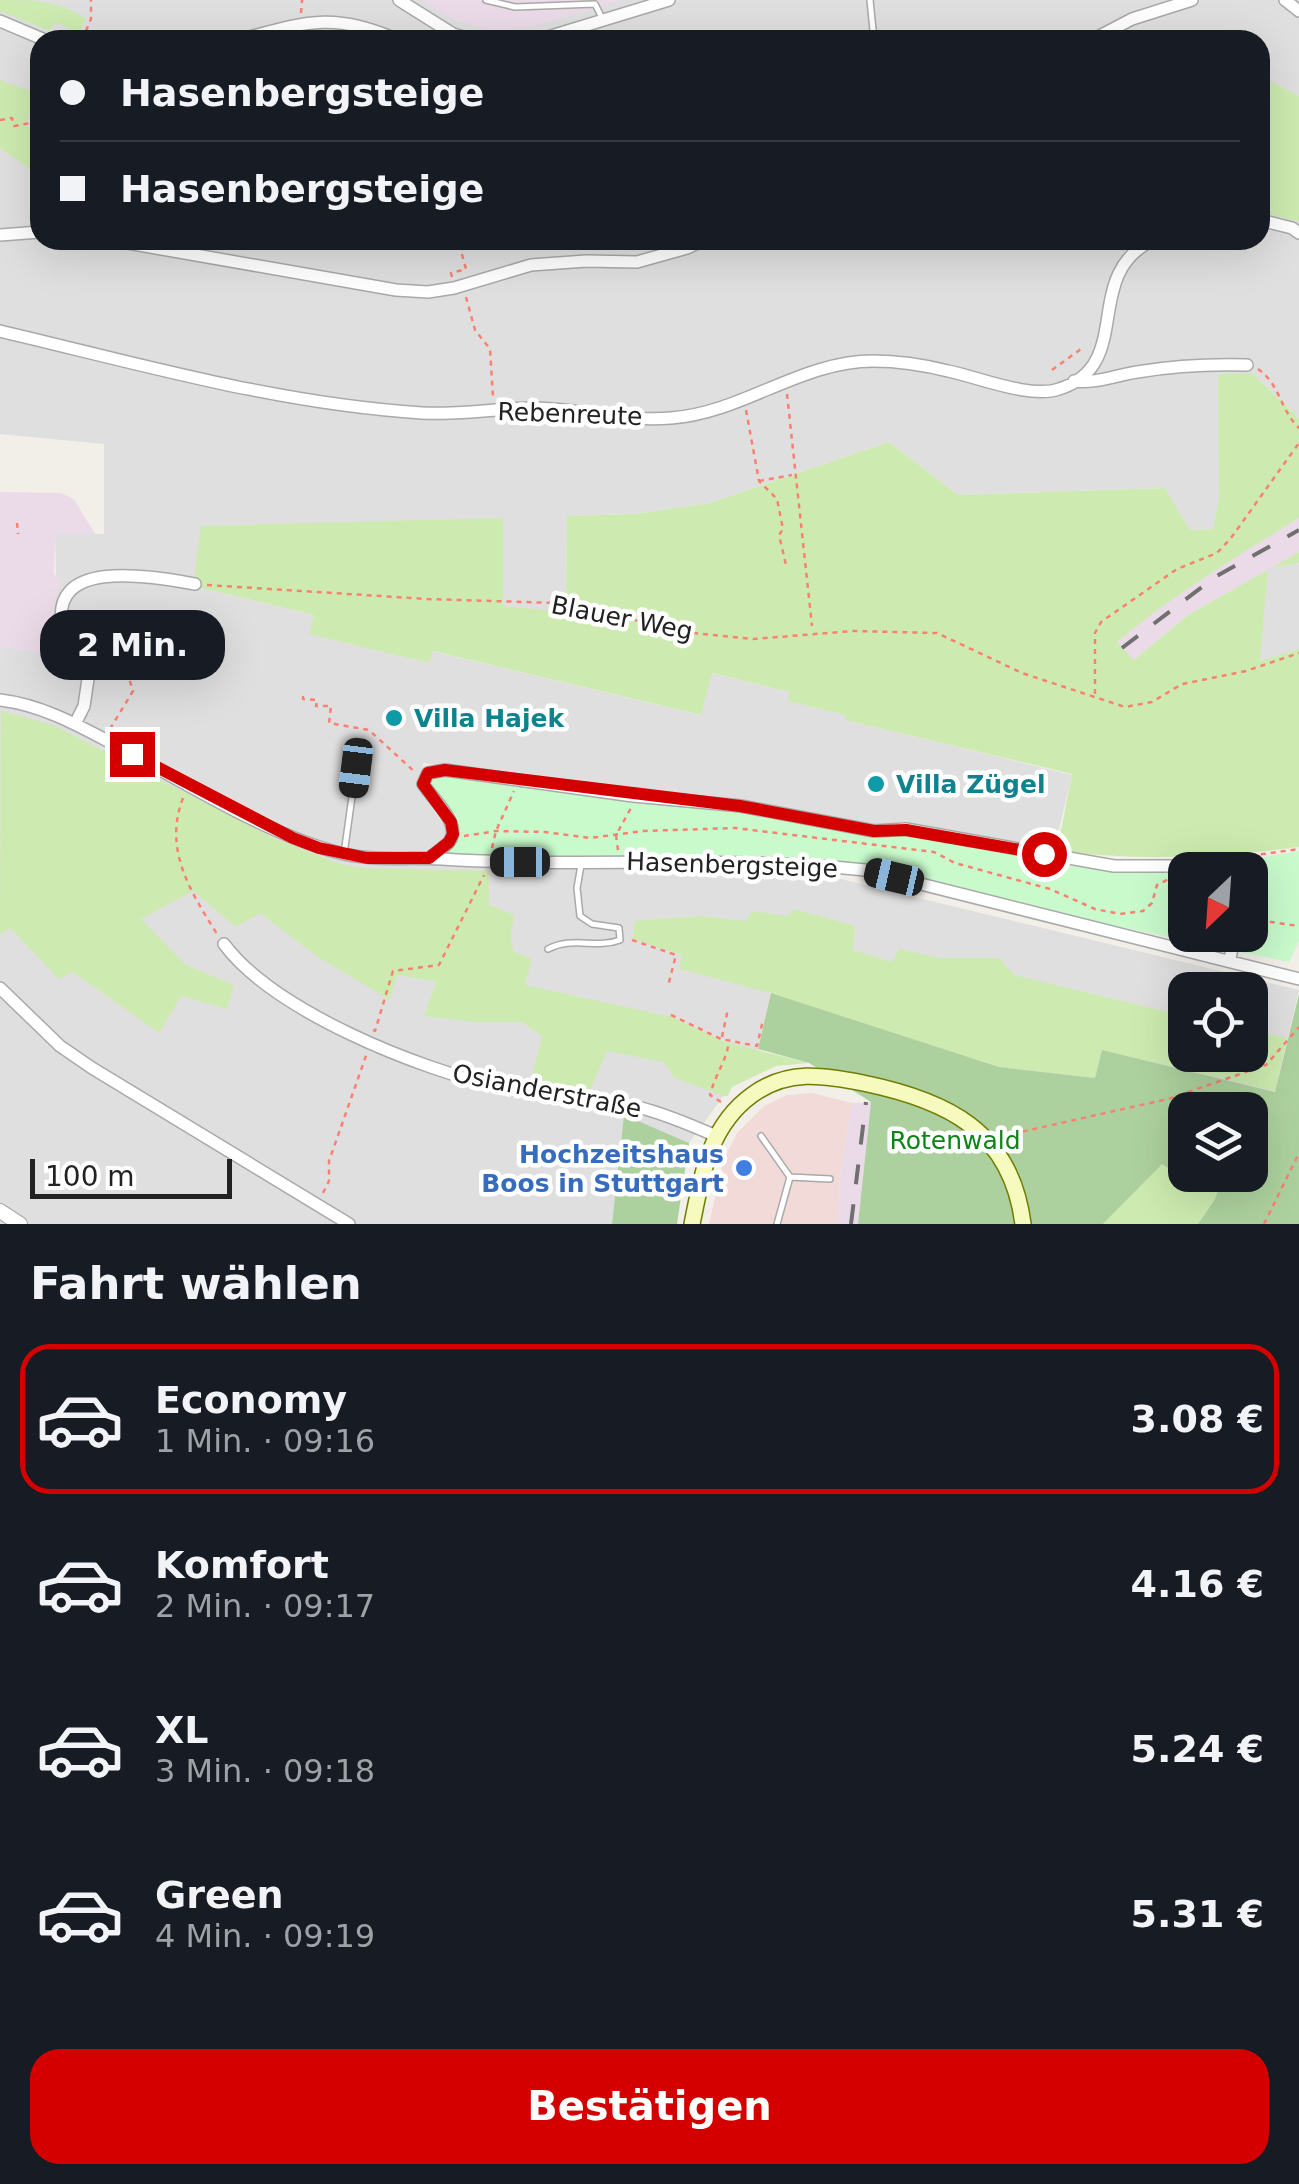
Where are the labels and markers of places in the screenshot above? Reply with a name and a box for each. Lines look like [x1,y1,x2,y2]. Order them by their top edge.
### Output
place label: Villa Hajek [414,704,566,733]
marker: Villa Hajek [383,707,405,729]
place label: Villa Zügel [896,770,1046,799]
marker: Villa Zügel [865,773,887,795]
place label: Hochzeitshaus Boos in Stuttgart [481,1140,724,1198]
marker: Hochzeitshaus Boos in Stuttgart [733,1157,755,1179]

